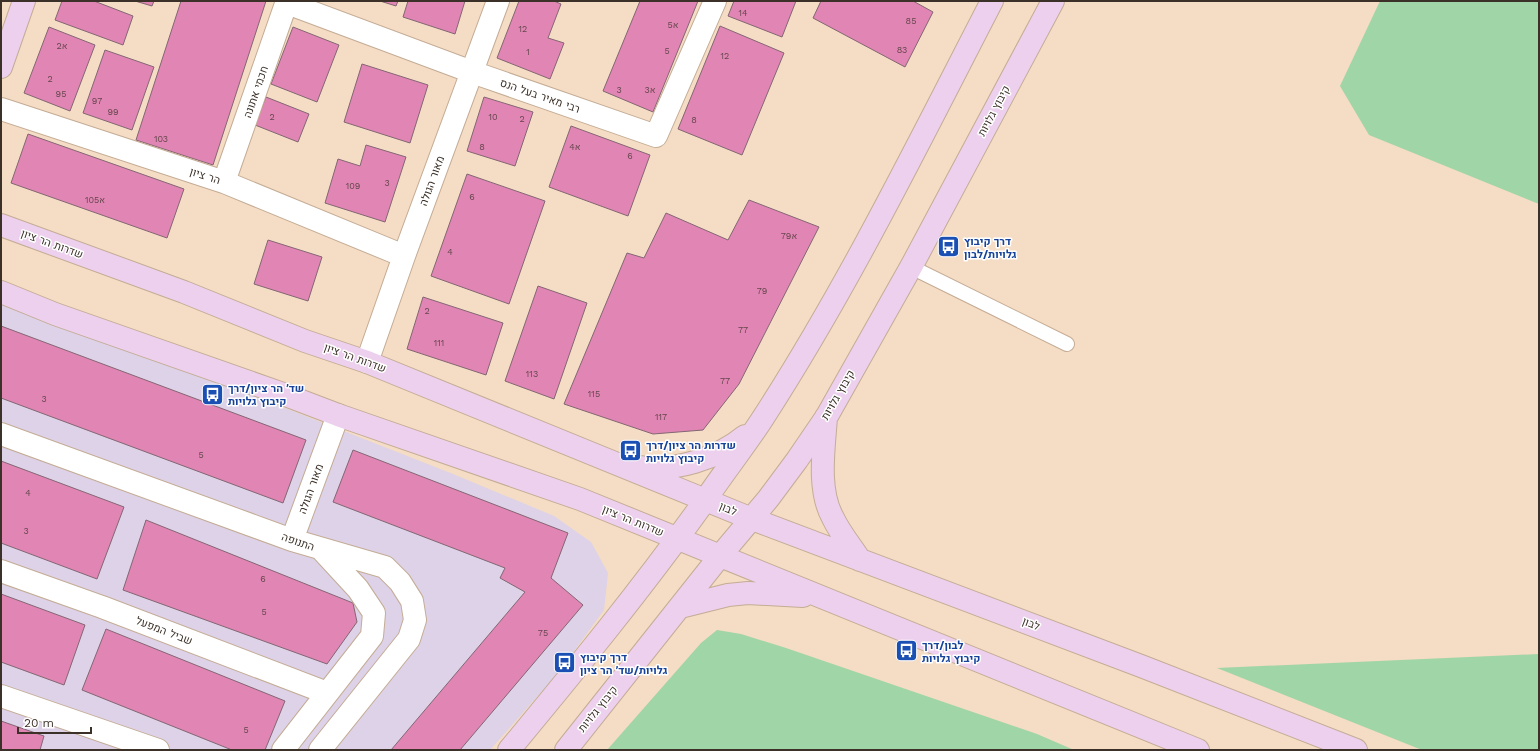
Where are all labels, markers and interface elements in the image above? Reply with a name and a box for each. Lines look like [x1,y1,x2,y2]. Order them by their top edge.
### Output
house number: 14 [738,8,748,18]
house number: 85 [906,16,916,26]
house number: 5א [667,20,679,30]
house number: 12 [519,24,527,34]
house number: 2א [56,41,68,51]
house number: 83 [897,45,907,55]
house number: 5 [664,46,670,56]
house number: 1 [526,47,530,57]
house number: 12 [721,51,729,61]
street label: חכמי אתונה [241,64,271,120]
house number: 2 [47,74,53,84]
street label: רבי מאיר בעל הנס [498,76,582,116]
street label: קיבוץ גלויות [975,83,1013,139]
house number: 3 [616,85,622,95]
house number: 3א [644,85,656,95]
house number: 95 [56,89,66,99]
house number: 97 [92,96,102,106]
house number: 99 [107,107,119,117]
house number: 2 [269,112,275,122]
house number: 10 [488,112,498,122]
house number: 2 [519,114,525,124]
house number: 8 [691,115,697,125]
house number: 103 [154,134,168,144]
house number: 8 [479,142,485,152]
house number: 4א [569,142,581,152]
house number: 6 [627,151,633,161]
street label: מאור הגולה [417,154,447,208]
street label: הר ציון [188,165,222,187]
house number: 3 [384,178,390,188]
house number: 109 [346,181,360,191]
house number: 6 [469,192,475,202]
house number: 105א [85,195,105,205]
street label: שדרות הר ציון [19,227,85,261]
house number: 79א [781,231,797,241]
bus stop icon: דרך קיבוץ גלויות/לבון [935,234,961,260]
place label: דרך קיבוץ גלויות/לבון [964,235,1017,261]
house number: 4 [447,247,453,257]
house number: 79 [757,286,767,296]
house number: 2 [424,306,430,316]
house number: 77 [738,325,748,335]
house number: 111 [434,338,444,348]
street label: שדרות הר ציון [322,341,388,375]
street label: קיבוץ גלויות [819,368,857,422]
house number: 113 [526,369,538,379]
house number: 77 [720,376,730,386]
bus stop icon: שד׳ הר ציון/דרך קיבוץ גלויות [199,381,225,407]
place label: שד׳ הר ציון/דרך קיבוץ גלויות [228,382,304,408]
house number: 115 [588,389,600,399]
house number: 3 [41,394,47,404]
house number: 117 [655,412,667,422]
bus stop icon: שדרות הר ציון/דרך קיבוץ גלויות [618,438,644,464]
place label: שדרות הר ציון/דרך קיבוץ גלויות [646,439,736,465]
house number: 5 [198,450,204,460]
street label: מאור הגולה [296,462,326,516]
house number: 4 [25,488,31,498]
street label: לבון [717,500,739,519]
street label: שדרות הר ציון [600,503,666,539]
house number: 3 [23,526,29,536]
street label: התנופה [280,530,316,554]
house number: 6 [260,574,266,584]
house number: 5 [261,607,267,617]
street label: שביל המפעל [134,614,194,648]
street label: לבון [1020,615,1042,633]
house number: 75 [538,628,548,638]
bus stop icon: לבון/דרך קיבוץ גלויות [894,638,920,664]
place label: לבון/דרך קיבוץ גלויות [922,639,980,665]
bus stop icon: דרך קיבוץ גלויות/שד׳ הר ציון [552,650,578,676]
place label: דרך קיבוץ גלויות/שד׳ הר ציון [580,651,668,677]
street label: קיבוץ גלויות [576,683,620,735]
scale bar [18,709,91,735]
text: 20 m [24,716,54,730]
house number: 5 [243,725,249,735]

